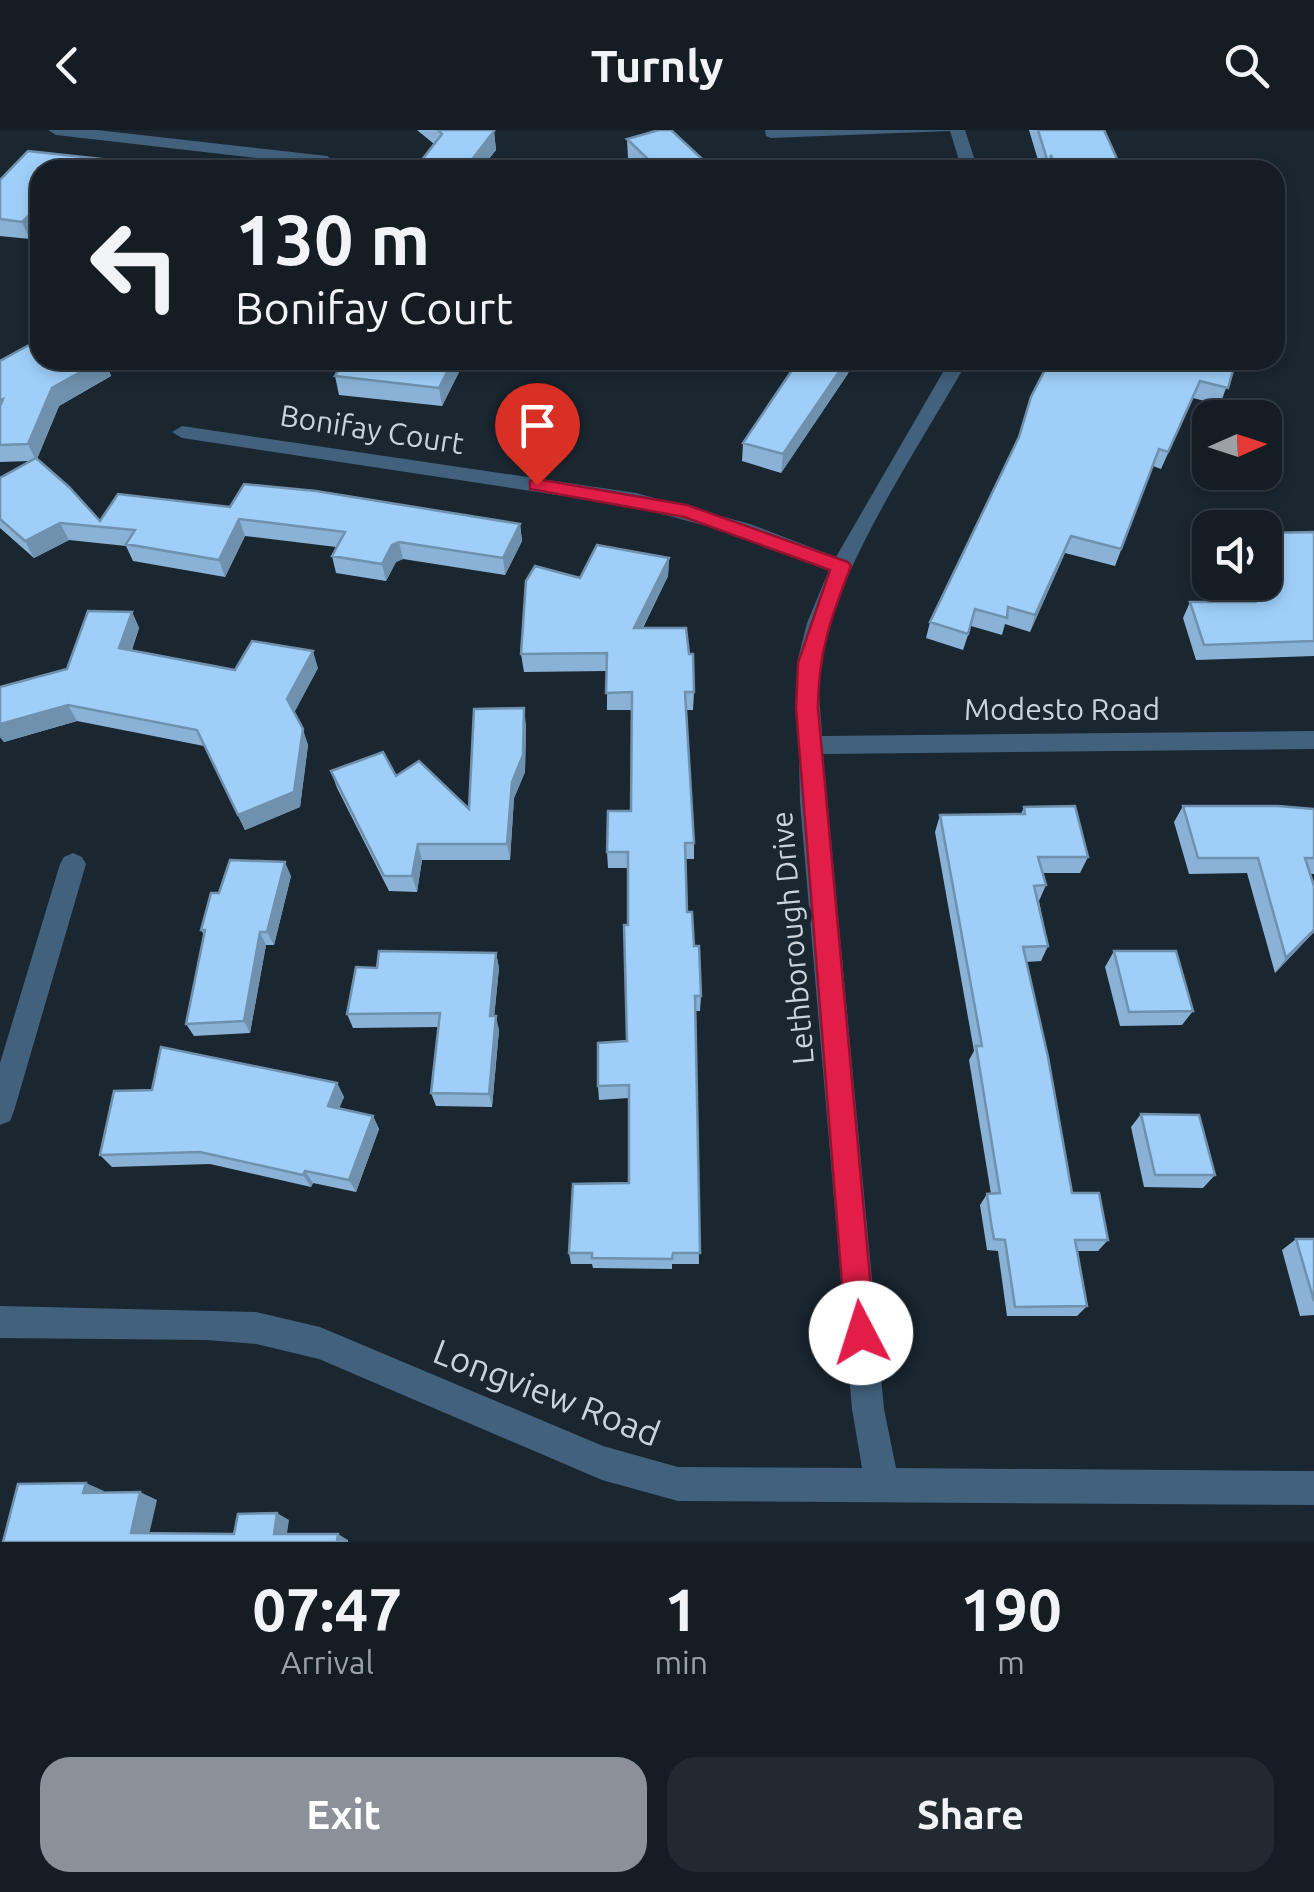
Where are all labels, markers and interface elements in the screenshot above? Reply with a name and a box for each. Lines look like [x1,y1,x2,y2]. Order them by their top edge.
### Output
icon: back [40,38,95,93]
icon: search [1219,38,1274,93]
text: Turnly [591,40,723,91]
icon: left [70,200,200,330]
text: 130 m [235,200,430,278]
text: Bonifay Court [235,282,513,333]
pin [495,383,580,486]
street label: Bonifay Court [278,398,466,460]
icon: arrive [510,398,565,453]
north arrow [1192,400,1282,490]
map controls [1192,400,1282,600]
button: sound [1192,510,1282,600]
street label: Modesto Road [964,692,1160,726]
street label: Lethborough Drive [764,810,820,1066]
position arrow [809,1281,913,1385]
street label: Longview Road [428,1330,666,1454]
text: 07:47 [252,1575,402,1642]
text: 1 [664,1575,698,1642]
text: 190 [960,1575,1062,1642]
text: Arrival [281,1644,374,1680]
text: min [654,1644,708,1680]
text: m [997,1644,1025,1680]
button: Exit [40,1757,647,1872]
button: Share [667,1757,1274,1872]

